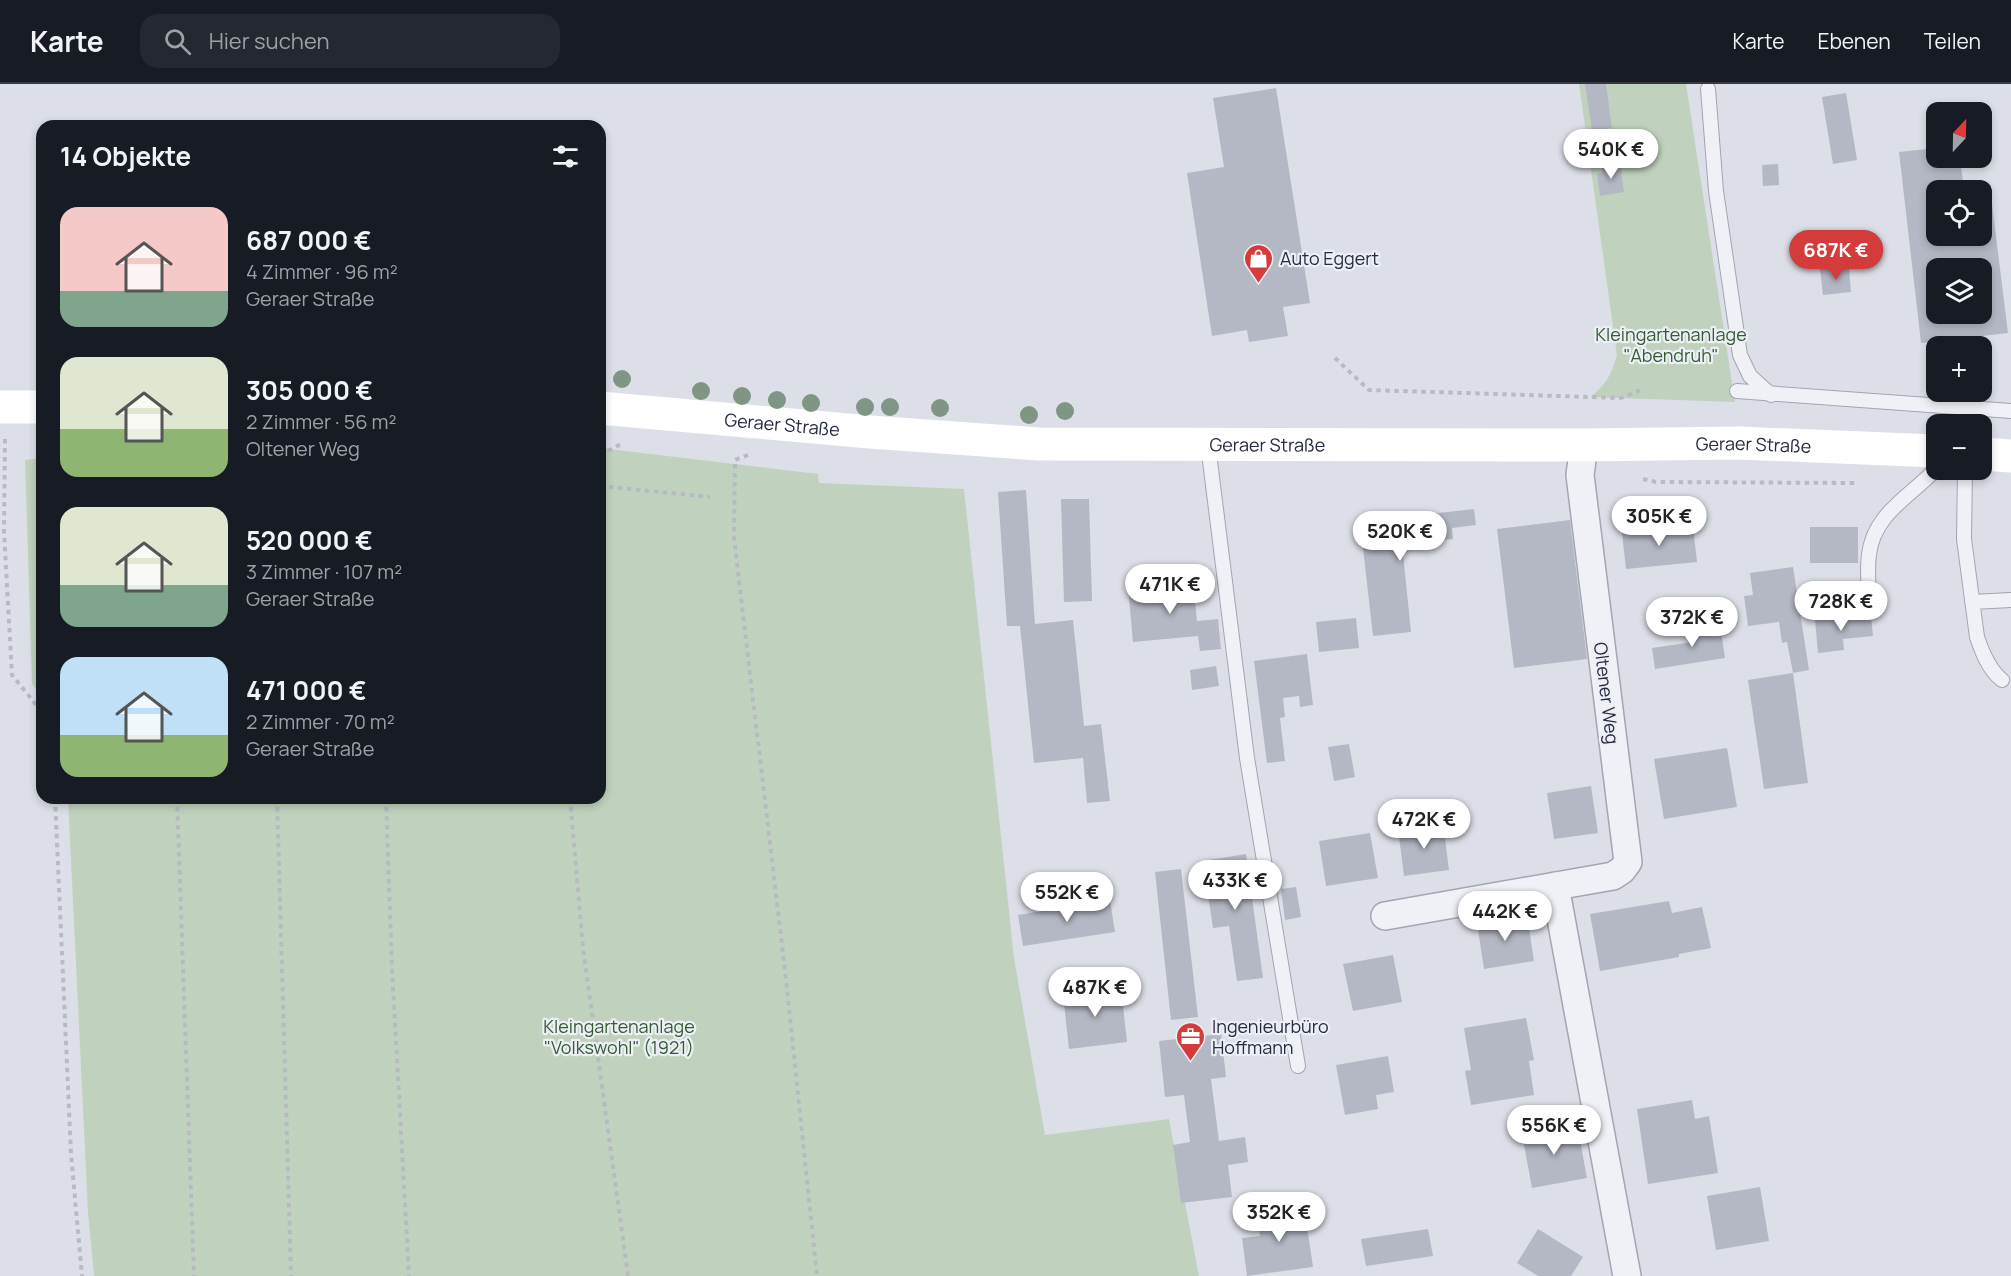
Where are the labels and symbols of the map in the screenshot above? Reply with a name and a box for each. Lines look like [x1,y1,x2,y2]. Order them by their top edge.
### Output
north arrow [1926,102,1992,168]
pin: 540K € [1562,129,1660,180]
pin: 687K € [1787,230,1885,281]
shop icon: Auto Eggert [1243,242,1275,284]
place label: Auto Eggert [1280,246,1379,270]
park label: Kleingartenanlage "Abendruh" [1595,322,1747,367]
street label: Geraer Straße [724,407,841,441]
street label: Geraer Straße [1695,431,1812,458]
street label: Geraer Straße [1210,432,1325,457]
pin: 305K € [1610,496,1708,547]
pin: 520K € [1351,511,1449,562]
pin: 471K € [1121,564,1219,615]
pin: 728K € [1792,581,1890,632]
pin: 372K € [1643,597,1741,648]
street label: Oltener Weg [1589,641,1625,745]
pin: 472K € [1375,799,1473,850]
pin: 433K € [1186,860,1284,911]
pin: 552K € [1018,872,1116,923]
pin: 442K € [1456,891,1554,942]
pin: 487K € [1046,967,1144,1018]
park label: Kleingartenanlage "Volkswohl" (1921) [543,1014,695,1059]
place label: Ingenieurbüro Hoffmann [1212,1014,1329,1059]
office icon: Ingenieurbüro Hoffmann [1175,1020,1207,1062]
pin: 556K € [1505,1105,1603,1156]
pin: 352K € [1230,1192,1328,1243]

